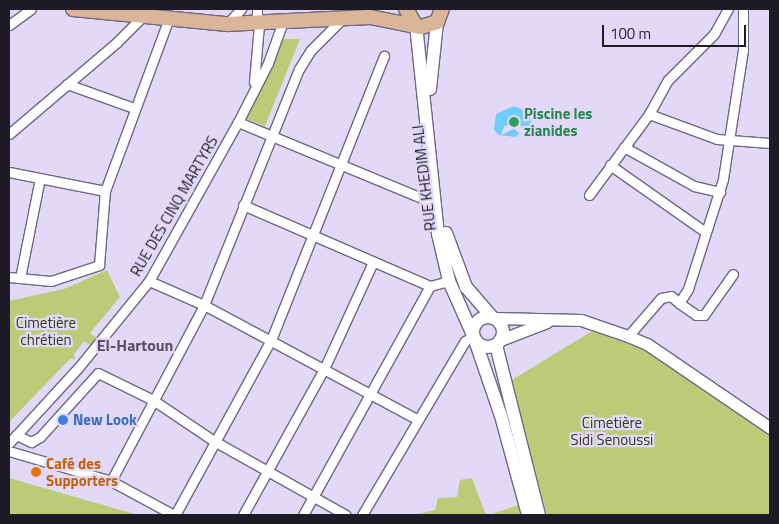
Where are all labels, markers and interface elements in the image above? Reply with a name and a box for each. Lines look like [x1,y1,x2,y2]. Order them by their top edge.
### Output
scale bar [604,15,748,47]
text: 100 m [610,22,651,45]
place label: Piscine les zianides [524,104,592,139]
marker: Piscine les zianides [508,116,520,128]
street label: RUE KHEDIM ALI [409,124,439,232]
street label: RUE DES CINQ MARTYRS [126,133,222,279]
park label: Cimetière chrétien [16,313,76,348]
district label: El-Hartoun [97,335,173,355]
place label: New Look [73,411,137,429]
park label: Cimetière Sidi Senoussi [571,413,653,448]
marker: New Look [57,414,69,426]
place label: Café des Supporters [46,454,118,489]
marker: Café des Supporters [30,466,42,478]

